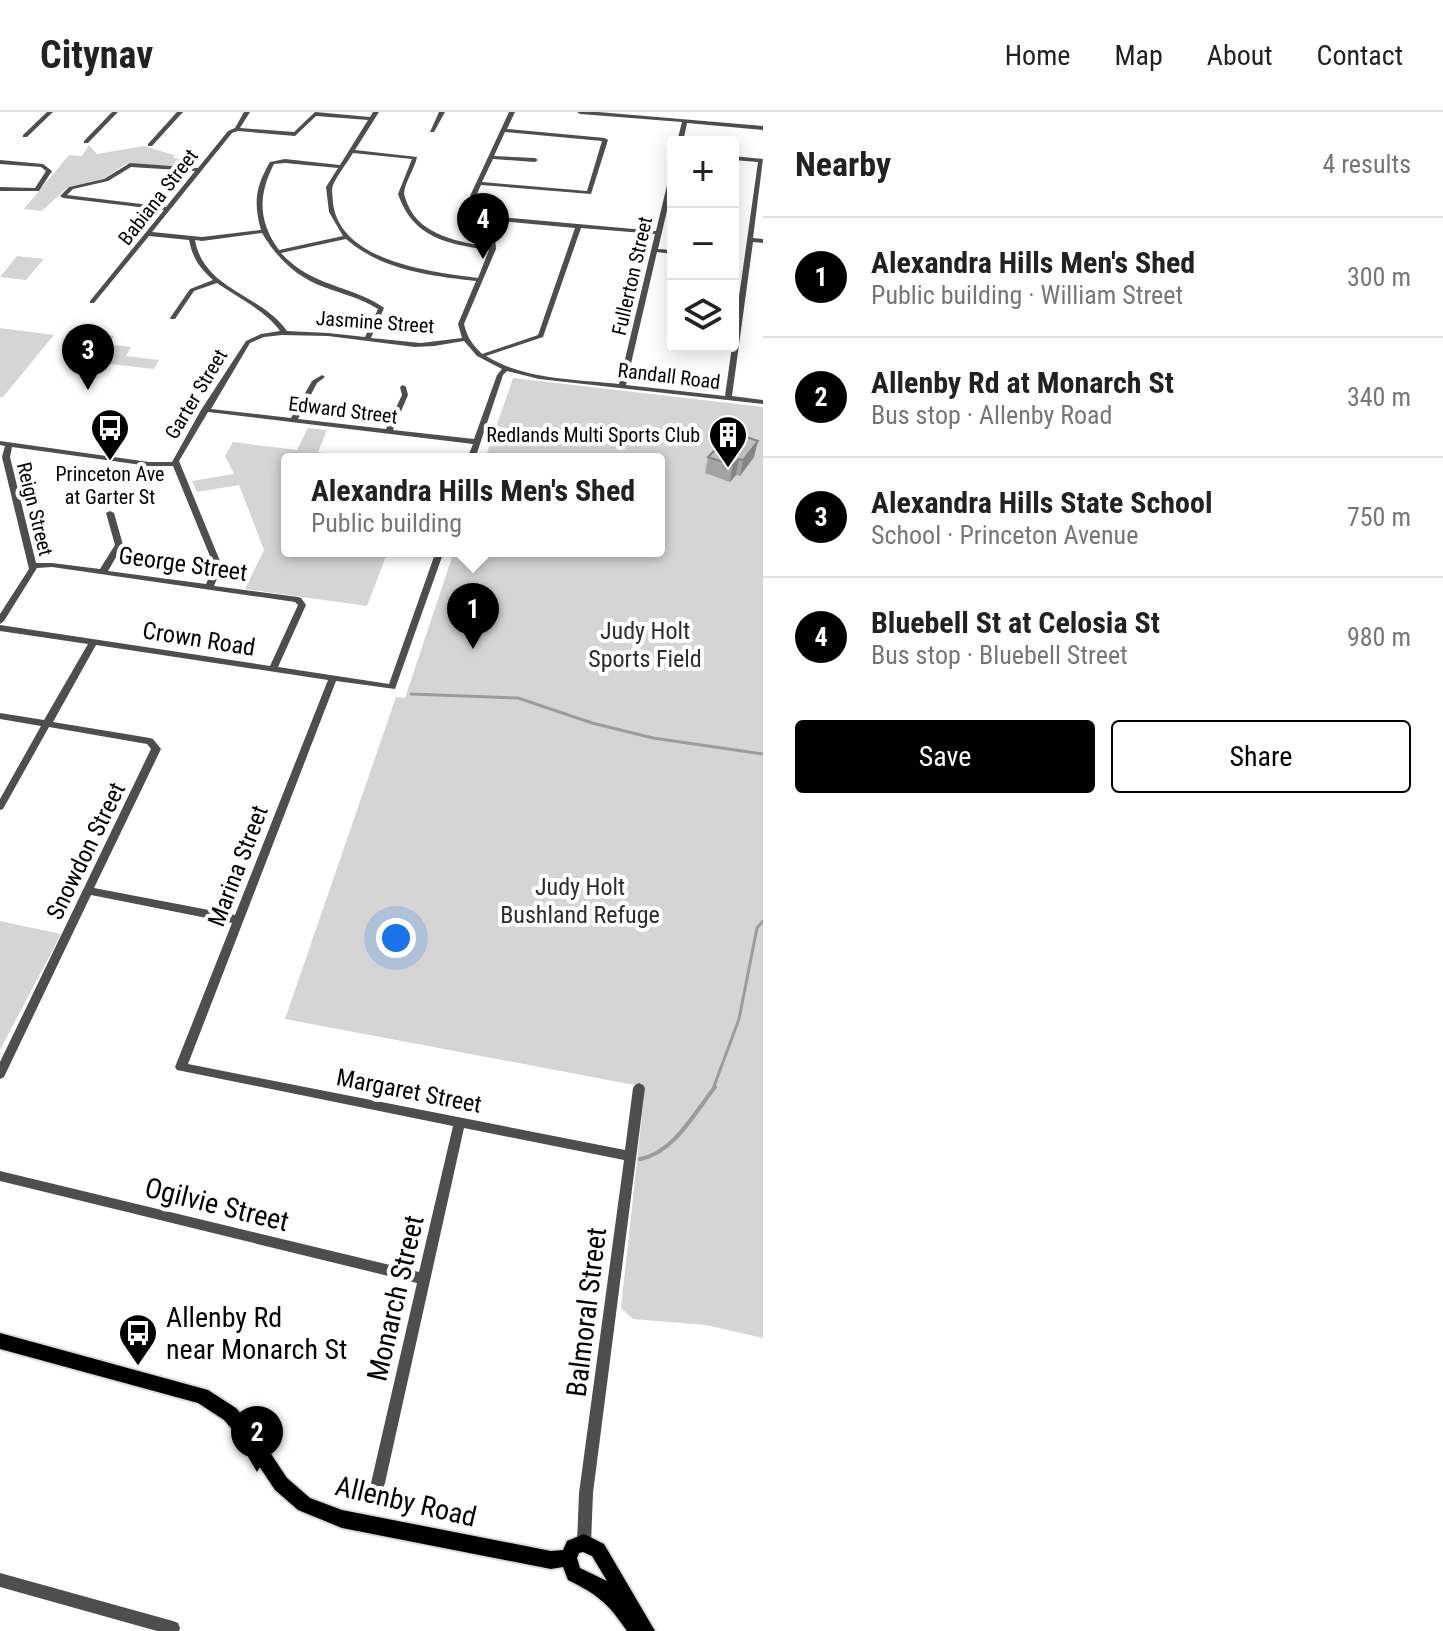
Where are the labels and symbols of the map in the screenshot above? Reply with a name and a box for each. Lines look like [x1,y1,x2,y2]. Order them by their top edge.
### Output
street label: Babiana Street [113,144,203,250]
pin: 4 [457,193,509,259]
street label: Fullerton Street [607,214,657,338]
street label: Jasmine Street [315,306,435,338]
pin: 3 [62,324,114,390]
street label: Garter Street [160,345,232,443]
street label: Randall Road [616,358,722,394]
street label: Edward Street [287,391,399,429]
bus stop icon: Princeton Ave at Garter St [89,407,131,462]
building icon: Redlands Multi Sports Club [707,414,749,469]
place label: Redlands Multi Sports Club [486,423,700,447]
street label: Reign Street [12,460,58,558]
place label: Princeton Ave at Garter St [56,462,164,509]
street label: George Street [117,541,249,587]
pin: 1 [447,583,499,649]
street label: Crown Road [141,616,257,662]
park label: Judy Holt Sports Field [588,617,702,673]
street label: Snowdon Street [41,778,131,924]
street label: Marina Street [202,802,274,930]
park label: Judy Holt Bushland Refuge [500,873,660,929]
your location [376,918,416,958]
street label: Margaret Street [334,1063,484,1119]
street label: Ogilvie Street [142,1171,292,1238]
street label: Monarch Street [360,1212,431,1384]
street label: Balmoral Street [560,1226,613,1399]
place label: Allenby Rd near Monarch St [166,1301,347,1366]
bus stop icon: Allenby Rd near Monarch St [117,1312,159,1367]
pin: 2 [231,1406,283,1472]
street label: Allenby Road [332,1469,480,1534]

